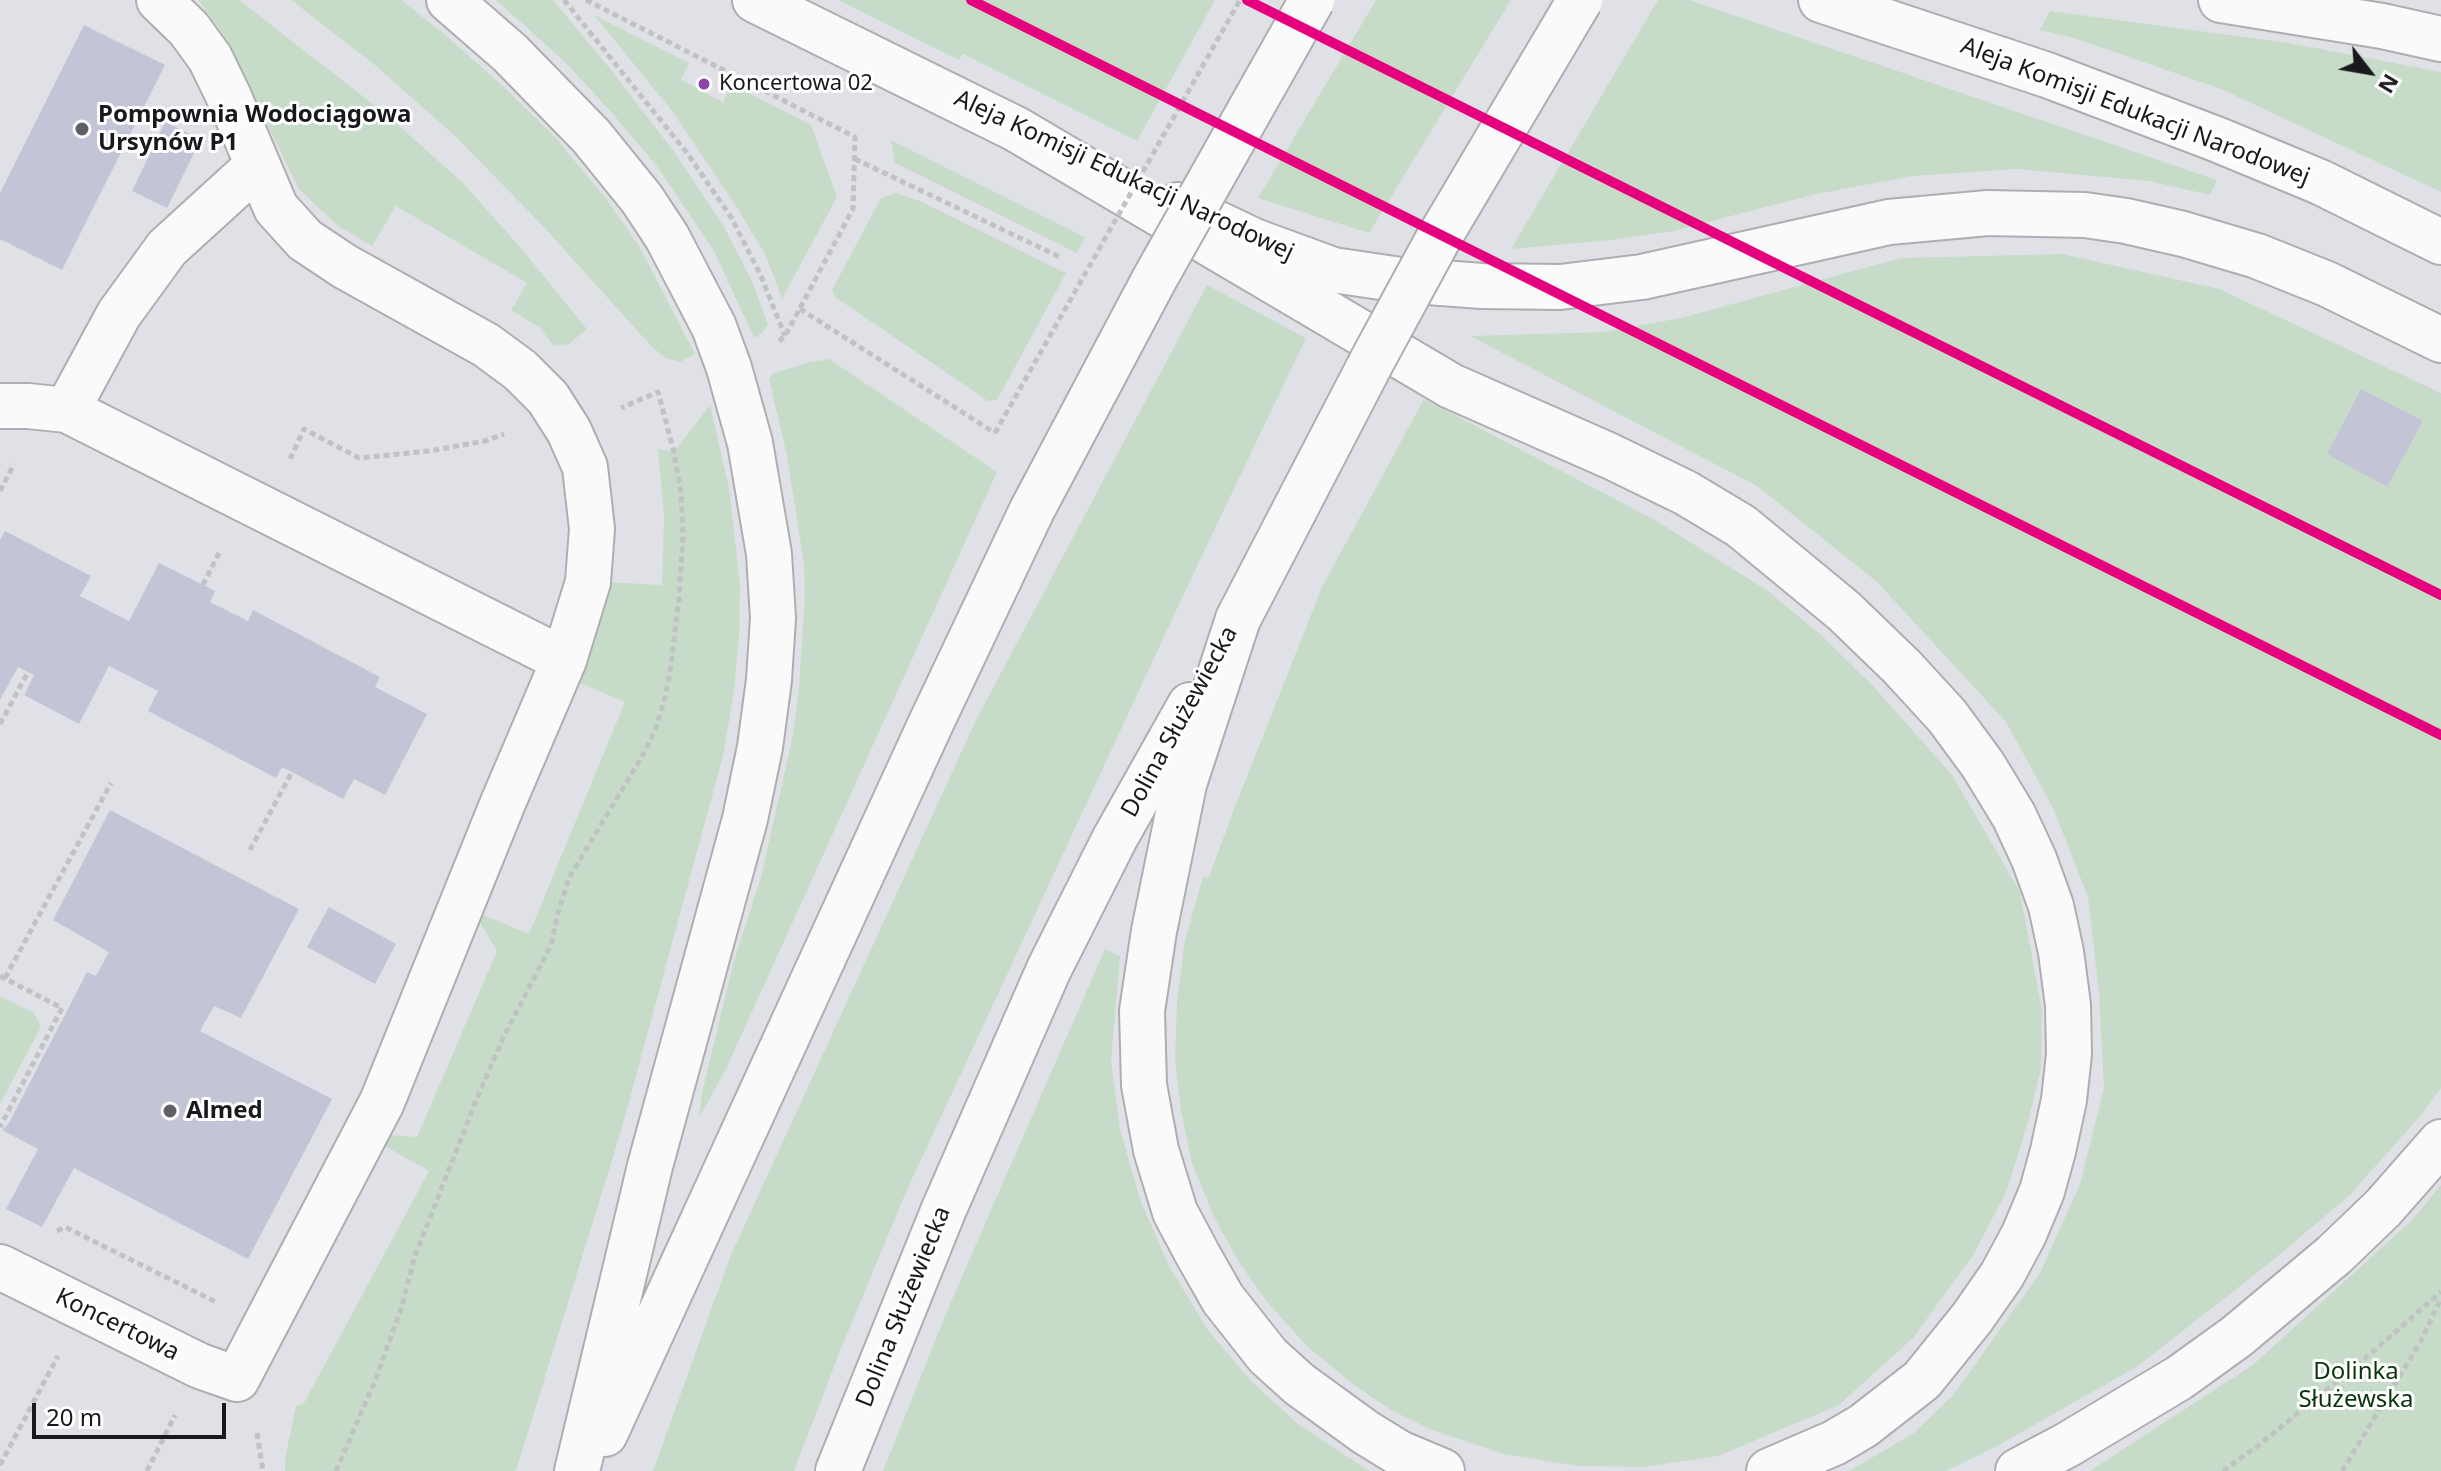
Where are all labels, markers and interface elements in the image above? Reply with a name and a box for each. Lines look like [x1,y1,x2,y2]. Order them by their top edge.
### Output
street label: Aleja Komisji Edukacji Narodowej [1956,32,2314,192]
north arrow [2329,32,2409,112]
text: N [2372,69,2407,100]
place label: Koncertowa 02 [719,71,873,97]
marker: Koncertowa 02 [696,76,712,92]
street label: Aleja Komisji Edukacji Narodowej [950,84,1298,268]
place label: Pompownia Wodociągowa Ursynów P1 [98,101,411,157]
marker: Pompownia Wodociągowa Ursynów P1 [73,120,91,138]
street label: Dolina Służewiecka [1116,621,1244,823]
place label: Almed [186,1097,263,1125]
marker: Almed [161,1102,179,1120]
street label: Dolina Służewiecka [851,1202,957,1412]
street label: Koncertowa [50,1283,184,1367]
park label: Dolinka Służewska [2298,1358,2414,1414]
scale bar [36,1387,230,1437]
text: 20 m [46,1400,102,1433]

